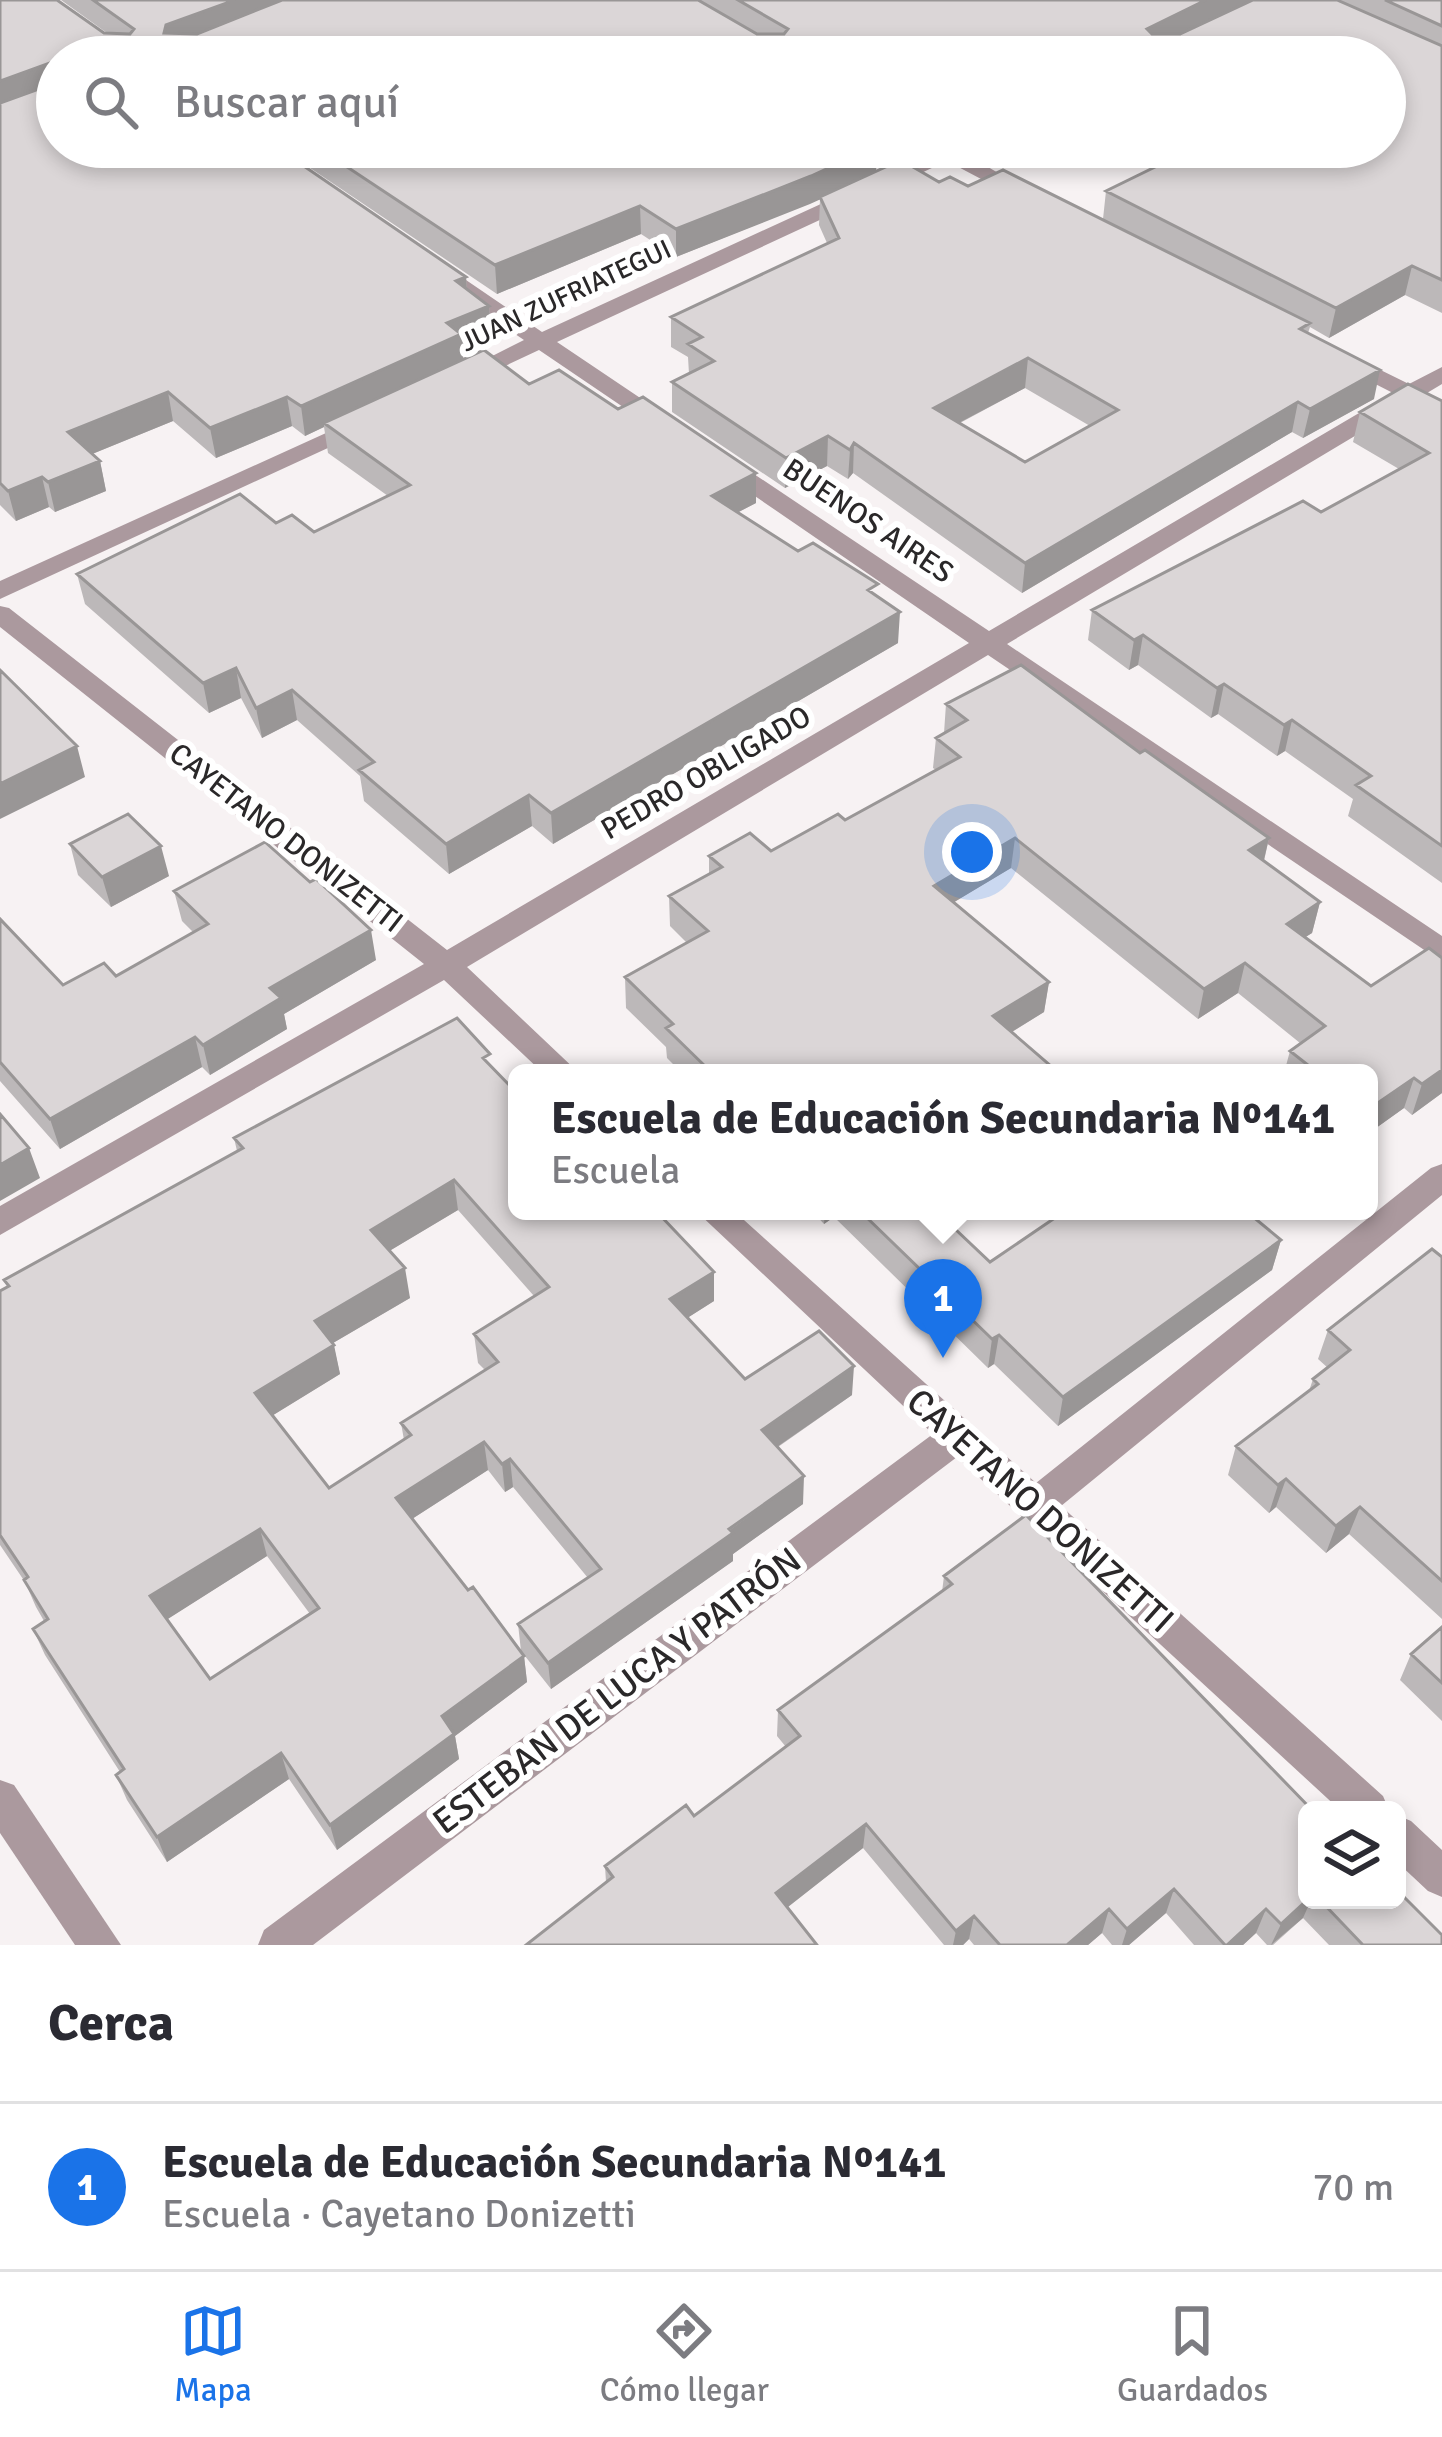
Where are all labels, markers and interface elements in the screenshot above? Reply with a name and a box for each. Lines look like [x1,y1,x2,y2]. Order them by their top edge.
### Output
search box [36,36,1406,168]
icon: search [78,69,144,135]
text: Buscar aquí [174,75,399,130]
street label: JUAN ZUFRIATEGUI [455,233,677,359]
street label: BUENOS AIRES [776,450,960,592]
street label: PEDRO OBLIGADO [594,698,818,848]
street label: CAYETANO DONIZETTI [162,735,410,941]
your location [942,822,1002,882]
popup [508,1064,1378,1220]
text: Escuela de Educación Secundaria Nº141 [551,1091,1335,1146]
text: Escuela [551,1146,680,1194]
pin: 1 [904,1259,982,1358]
street label: CAYETANO DONIZETTI [897,1379,1183,1643]
street label: ESTEBAN DE LUCA Y PATRÓN [424,1538,810,1844]
map controls [1298,1801,1406,1909]
button: layers [1298,1801,1406,1909]
text: Cerca [48,1992,174,2055]
text: Escuela de Educación Secundaria Nº141 [162,2135,947,2190]
text: 1 [76,2163,98,2211]
text: 70 m [1312,2163,1394,2211]
text: Escuela · Cayetano Donizetti [162,2190,636,2238]
tab: Mapa [174,2298,252,2411]
tab: Cómo llegar [600,2298,769,2411]
tab: Guardados [1117,2298,1268,2411]

